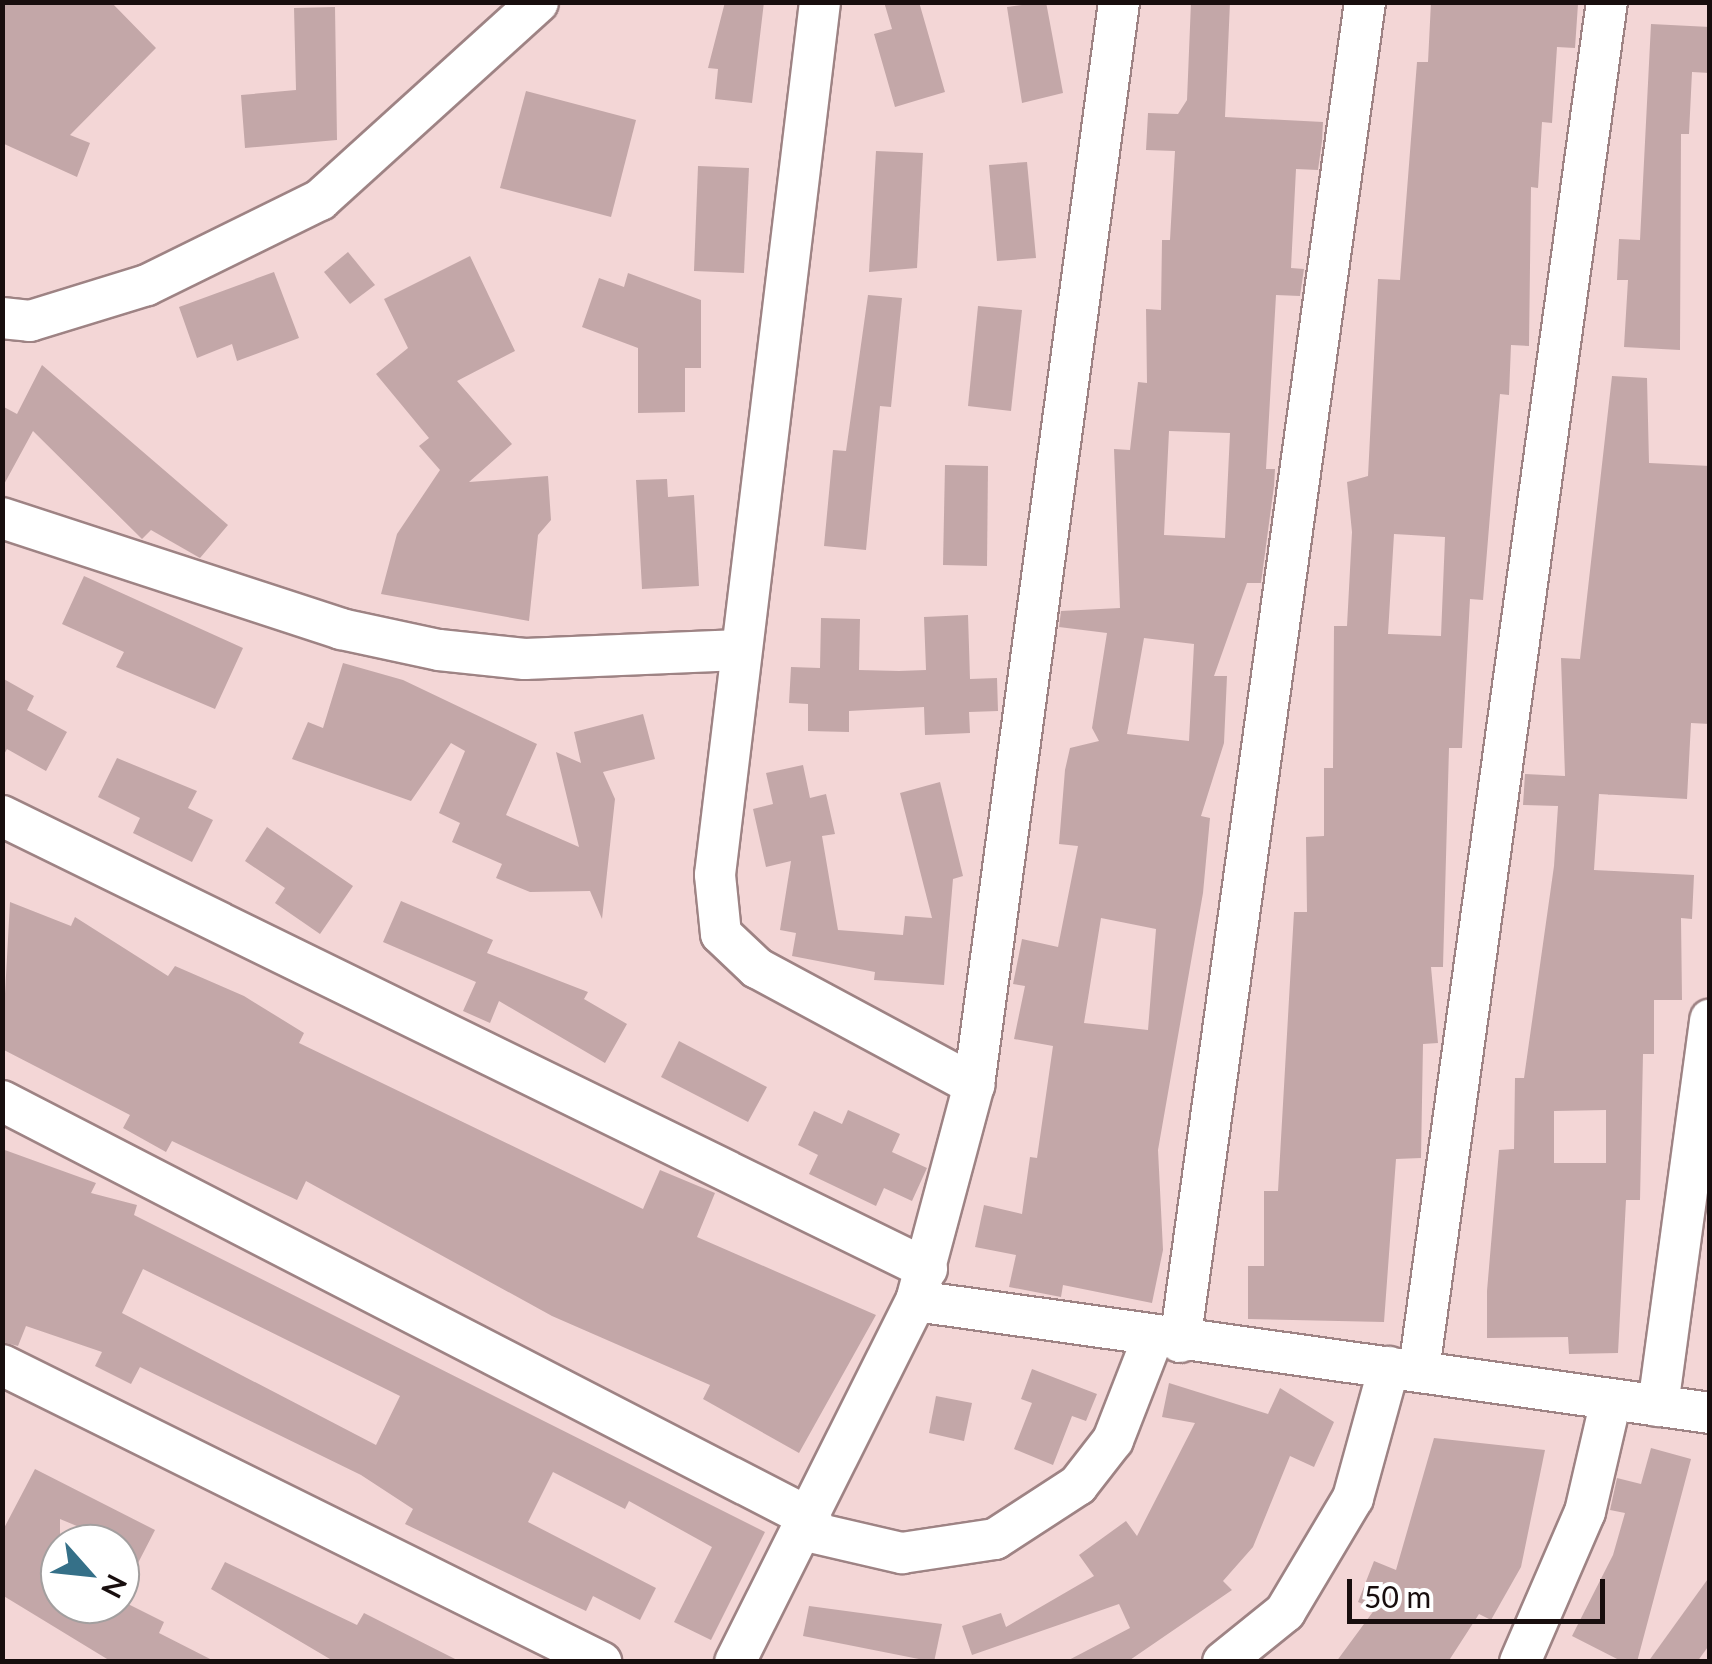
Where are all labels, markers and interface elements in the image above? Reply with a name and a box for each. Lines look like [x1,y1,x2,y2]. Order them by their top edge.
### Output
north arrow [40,1524,140,1624]
scale bar [1352,1559,1610,1621]
text: N [95,1569,135,1604]
text: 50 m [1364,1578,1431,1614]

